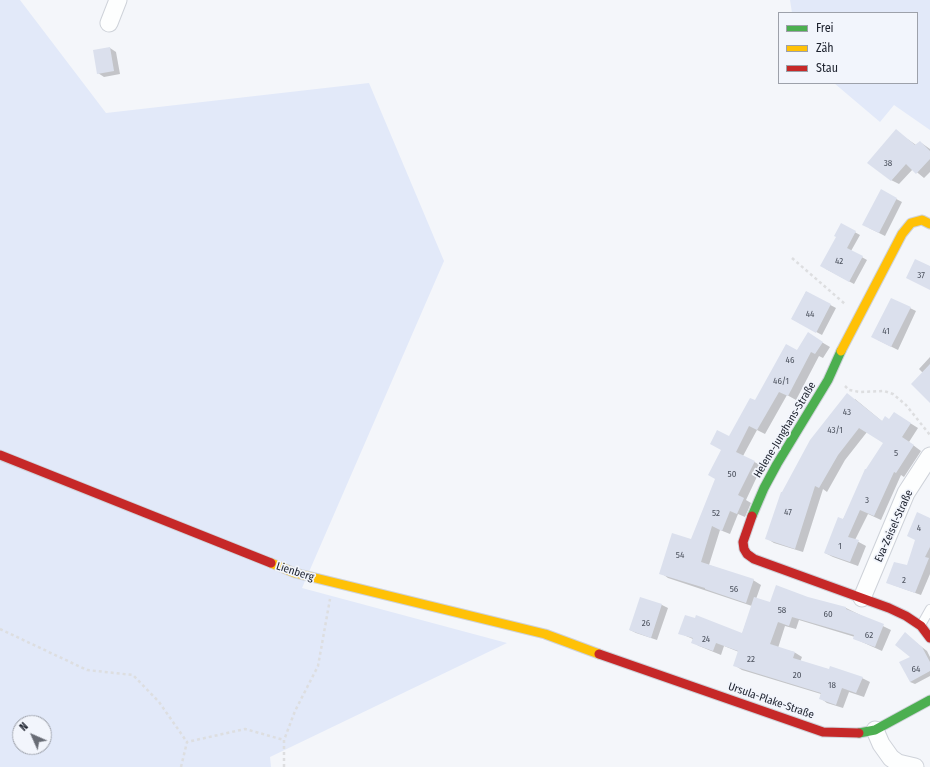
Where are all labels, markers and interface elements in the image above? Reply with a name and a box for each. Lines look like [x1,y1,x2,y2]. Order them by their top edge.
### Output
legend [778,12,918,84]
text: Frei [816,21,834,35]
text: Zäh [816,41,834,55]
text: Stau [816,61,838,75]
house number: 38 [884,158,892,168]
house number: 42 [835,256,843,266]
house number: 37 [917,270,925,280]
house number: 44 [806,309,814,319]
house number: 41 [882,326,890,336]
house number: 46 [786,355,794,365]
house number: 46/1 [773,376,789,386]
street label: Helene-Junghans-Straße [751,380,819,480]
house number: 43 [843,407,851,417]
house number: 43/1 [827,425,843,435]
house number: 5 [894,448,898,458]
house number: 50 [728,469,736,479]
street label: Eva-Zeisel-Straße [872,488,916,564]
house number: 3 [865,495,869,505]
house number: 47 [784,507,792,517]
house number: 52 [712,508,720,518]
house number: 4 [917,523,921,533]
house number: 1 [838,541,842,551]
house number: 54 [676,550,684,560]
street label: Lienberg [274,560,316,584]
house number: 2 [902,575,906,585]
house number: 56 [730,584,738,594]
house number: 58 [778,605,786,615]
house number: 60 [823,609,833,619]
house number: 26 [642,618,650,628]
house number: 62 [865,630,873,640]
house number: 24 [702,634,710,644]
house number: 22 [747,654,755,664]
house number: 64 [912,664,920,674]
house number: 20 [793,670,801,680]
street label: Ursula-Plake-Straße [726,680,816,722]
house number: 18 [828,680,836,690]
north arrow [12,715,52,755]
text: N [17,720,31,734]

